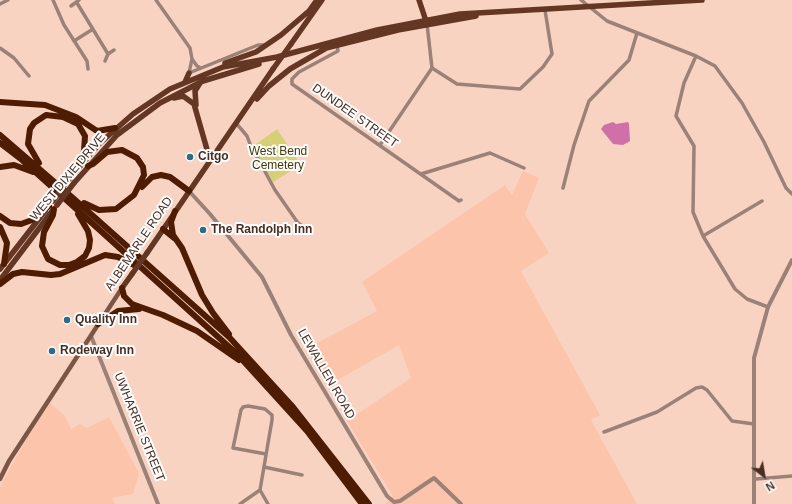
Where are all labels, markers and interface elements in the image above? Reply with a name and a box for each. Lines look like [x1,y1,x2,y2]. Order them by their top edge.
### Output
street label: DUNDEE STREET [309,81,401,151]
street label: WEST DIXIE DRIVE [27,130,109,224]
park label: West Bend Cemetery [249,145,307,173]
place label: Citgo [198,150,229,164]
marker: Citgo [185,152,195,162]
street label: ALBEMARLE ROAD [102,194,176,294]
place label: The Randolph Inn [211,223,312,237]
marker: The Randolph Inn [198,225,208,235]
place label: Quality Inn [75,313,137,327]
marker: Quality Inn [62,315,72,325]
street label: LEWALLEN ROAD [294,326,358,422]
place label: Rodeway Inn [60,344,134,358]
marker: Rodeway Inn [47,346,57,356]
street label: UWHARRIE STREET [111,371,167,483]
north arrow [744,456,784,496]
text: N [764,479,777,493]

